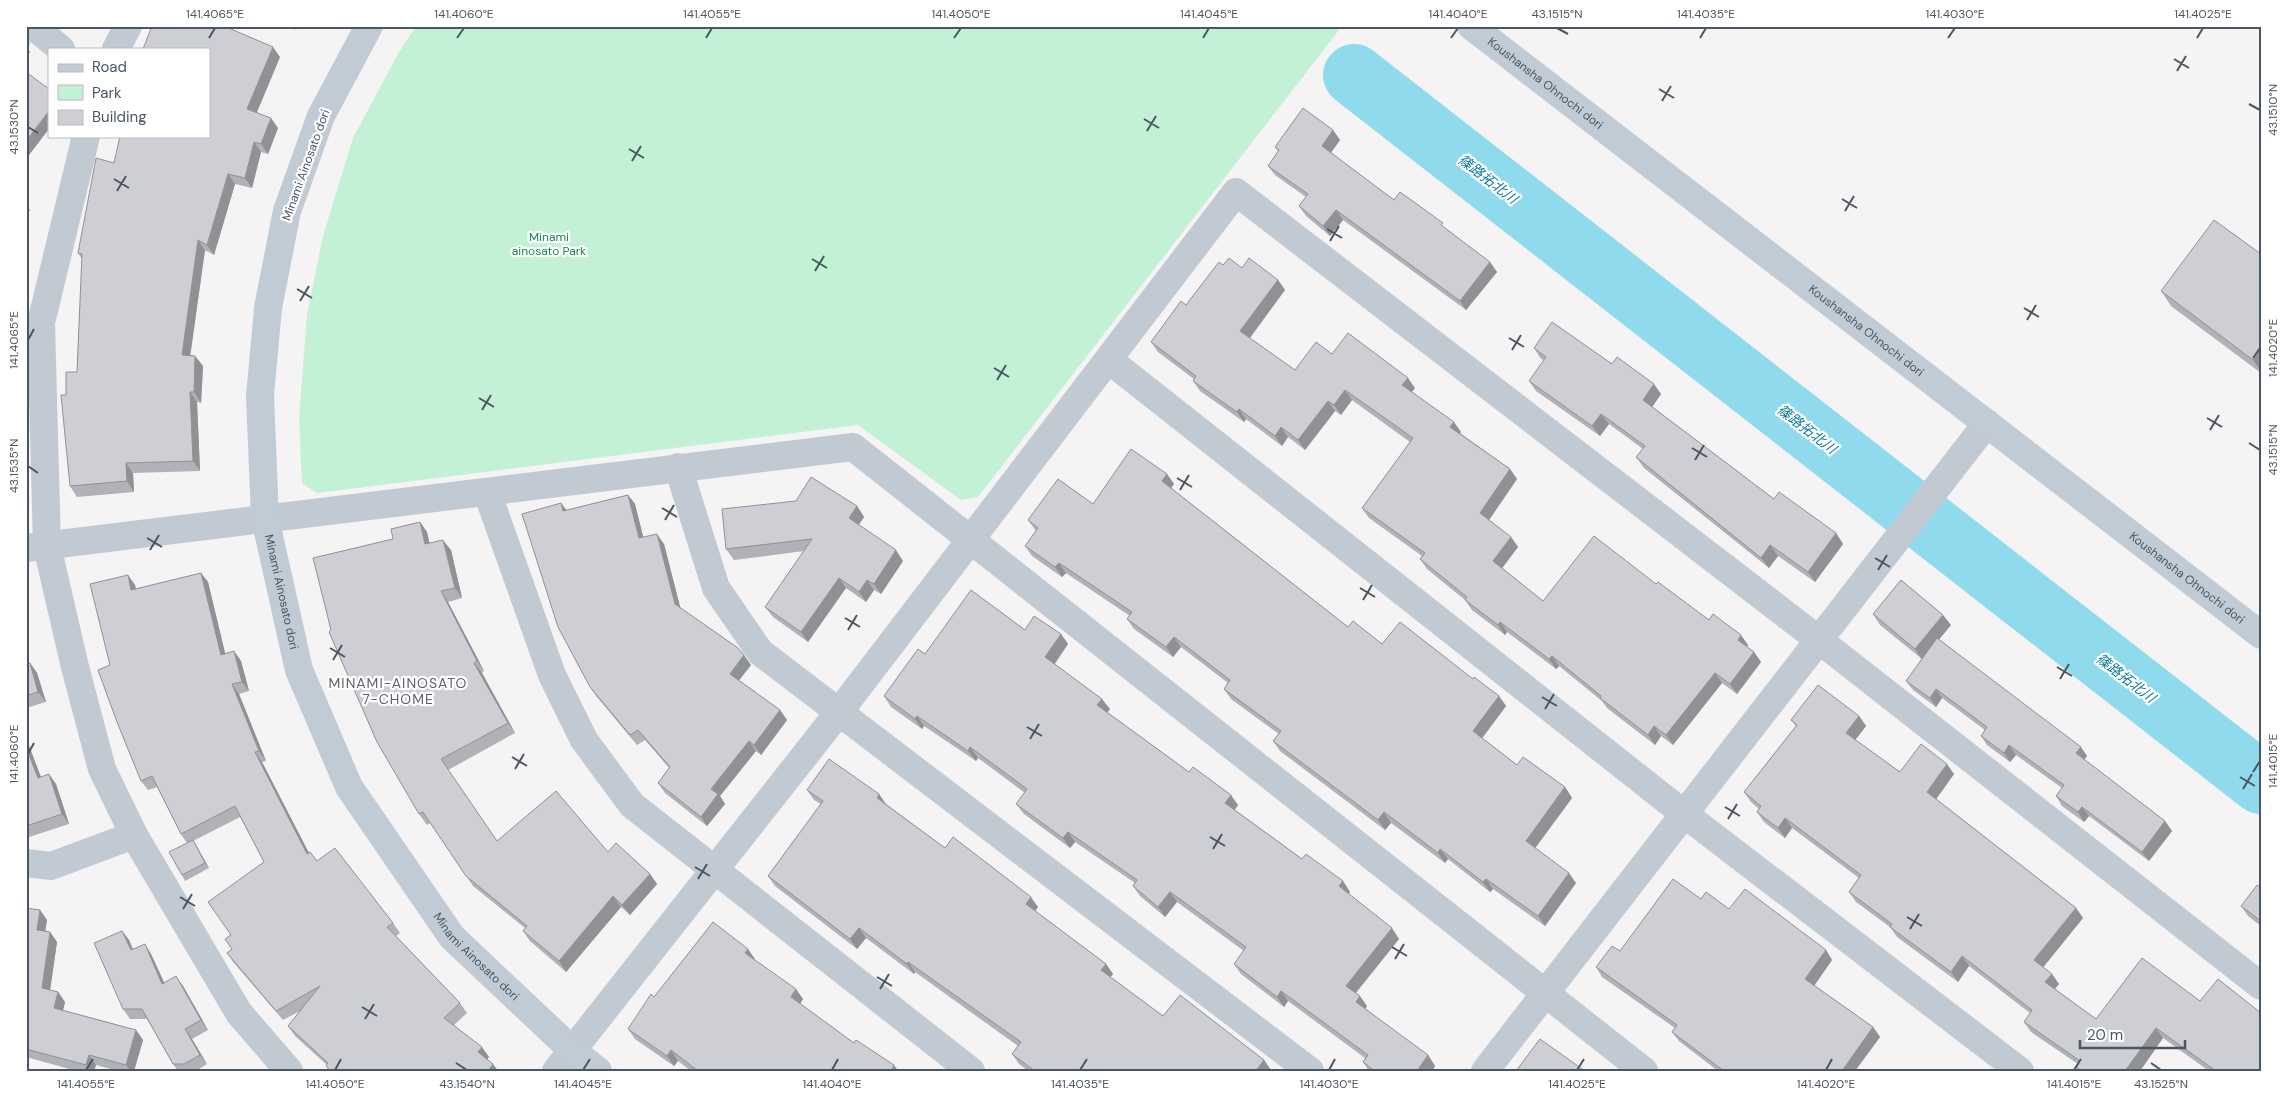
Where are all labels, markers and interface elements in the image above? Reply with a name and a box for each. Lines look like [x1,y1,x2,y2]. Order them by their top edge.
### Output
text: 141.4065°E [186,6,244,22]
text: 141.4060°E [434,6,494,22]
text: 141.4055°E [683,6,741,22]
text: 141.4050°E [931,6,991,22]
text: 141.4045°E [1180,6,1238,22]
text: 141.4040°E [1428,6,1488,22]
text: 43.1515°N [1531,6,1583,22]
text: 141.4035°E [1677,6,1735,22]
text: 141.4030°E [1926,6,1985,22]
text: 141.4025°E [2174,6,2232,22]
street label: Koushansha Ohnochi dori [1484,34,1607,133]
legend [48,48,210,138]
text: Road [92,57,127,77]
text: Park [92,83,122,103]
text: 43.1510°N [2265,84,2281,136]
text: 43.1530°N [6,99,22,155]
text: Building [92,107,147,127]
street label: Minami Ainosato dori [278,107,334,223]
water label: 篠路拓北川 [1455,150,1523,209]
park label: Minami ainosato Park [512,229,586,259]
street label: Koushansha Ohnochi dori [1805,281,1927,380]
text: 141.4065°E [6,311,22,369]
text: 141.4020°E [2265,319,2281,377]
water label: 篠路拓北川 [1774,400,1842,459]
text: 43.1515°N [2265,424,2281,476]
text: 43.1535°N [6,439,22,493]
street label: Koushansha Ohnochi dori [2126,528,2248,628]
street label: Minami Ainosato dori [261,533,302,651]
water label: 篠路拓北川 [2093,649,2161,708]
district label: MINAMI-AINOSATO 7-CHOME [329,674,467,708]
text: 141.4060°E [6,724,22,784]
text: 141.4015°E [2265,733,2281,788]
street label: Minami Ainosato dori [430,910,523,1004]
scale bar [2080,1017,2184,1049]
text: 20 m [2087,1025,2123,1045]
text: 141.4055°E [57,1076,115,1092]
text: 141.4050°E [305,1076,365,1092]
text: 43.1540°N [439,1076,495,1092]
text: 141.4045°E [554,1076,612,1092]
text: 141.4040°E [802,1076,862,1092]
text: 141.4035°E [1051,1076,1109,1092]
text: 141.4030°E [1300,1076,1359,1092]
text: 141.4025°E [1548,1076,1606,1092]
text: 141.4020°E [1797,1076,1855,1092]
text: 141.4015°E [2047,1076,2102,1092]
text: 43.1525°N [2134,1076,2188,1092]

